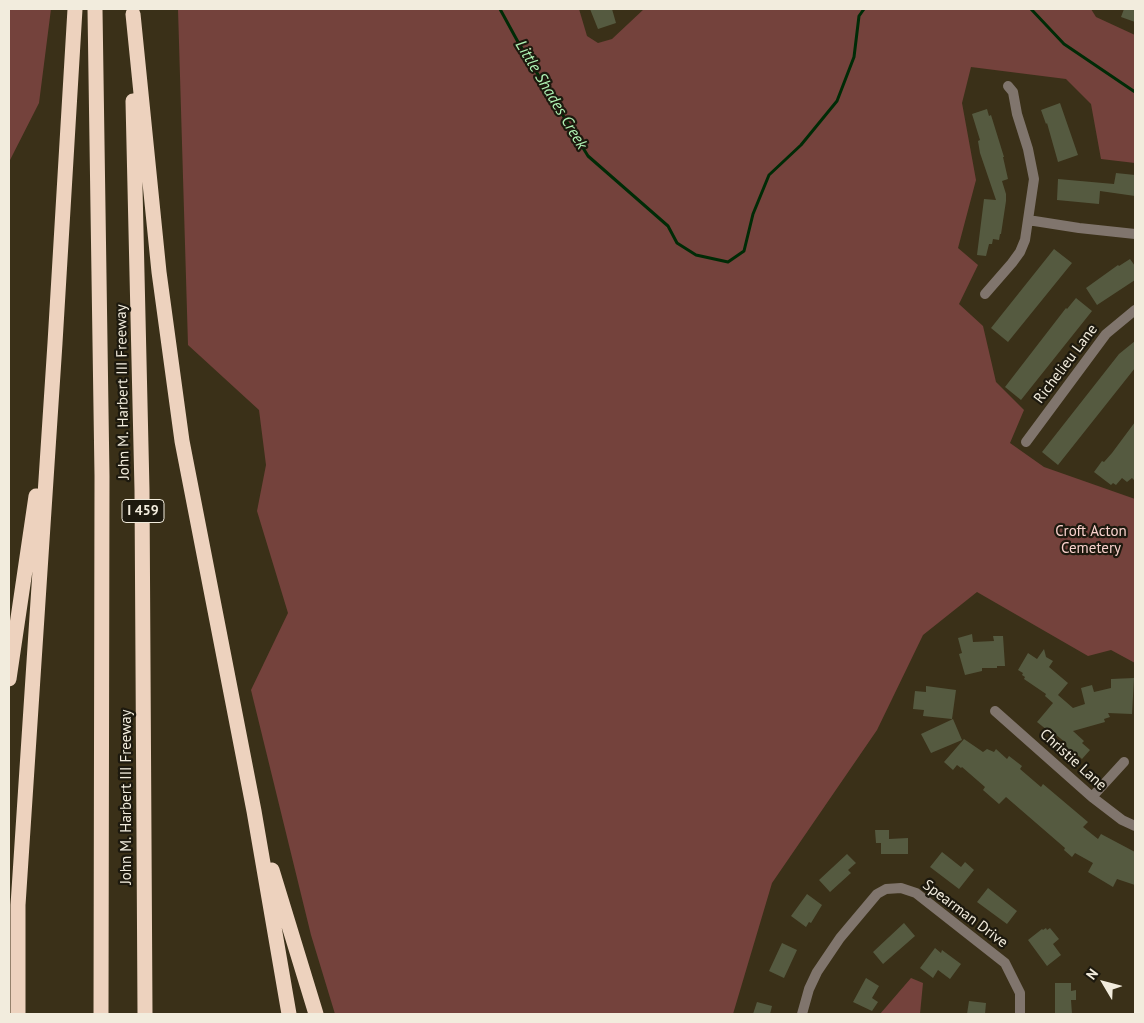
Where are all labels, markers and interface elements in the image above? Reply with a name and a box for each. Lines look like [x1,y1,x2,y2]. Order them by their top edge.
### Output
water label: Little Shades Creek [511,37,591,153]
street label: John M. Harbert III Freeway [112,304,134,480]
street label: Richelieu Lane [1030,321,1102,407]
road number: I 459 [122,500,164,522]
park label: Croft Acton Cemetery [1055,523,1127,558]
street label: John M. Harbert III Freeway [118,709,136,885]
street label: Christie Lane [1036,725,1110,795]
street label: Spearman Drive [919,876,1011,952]
north arrow [1079,958,1129,1008]
text: N [1082,965,1102,983]

